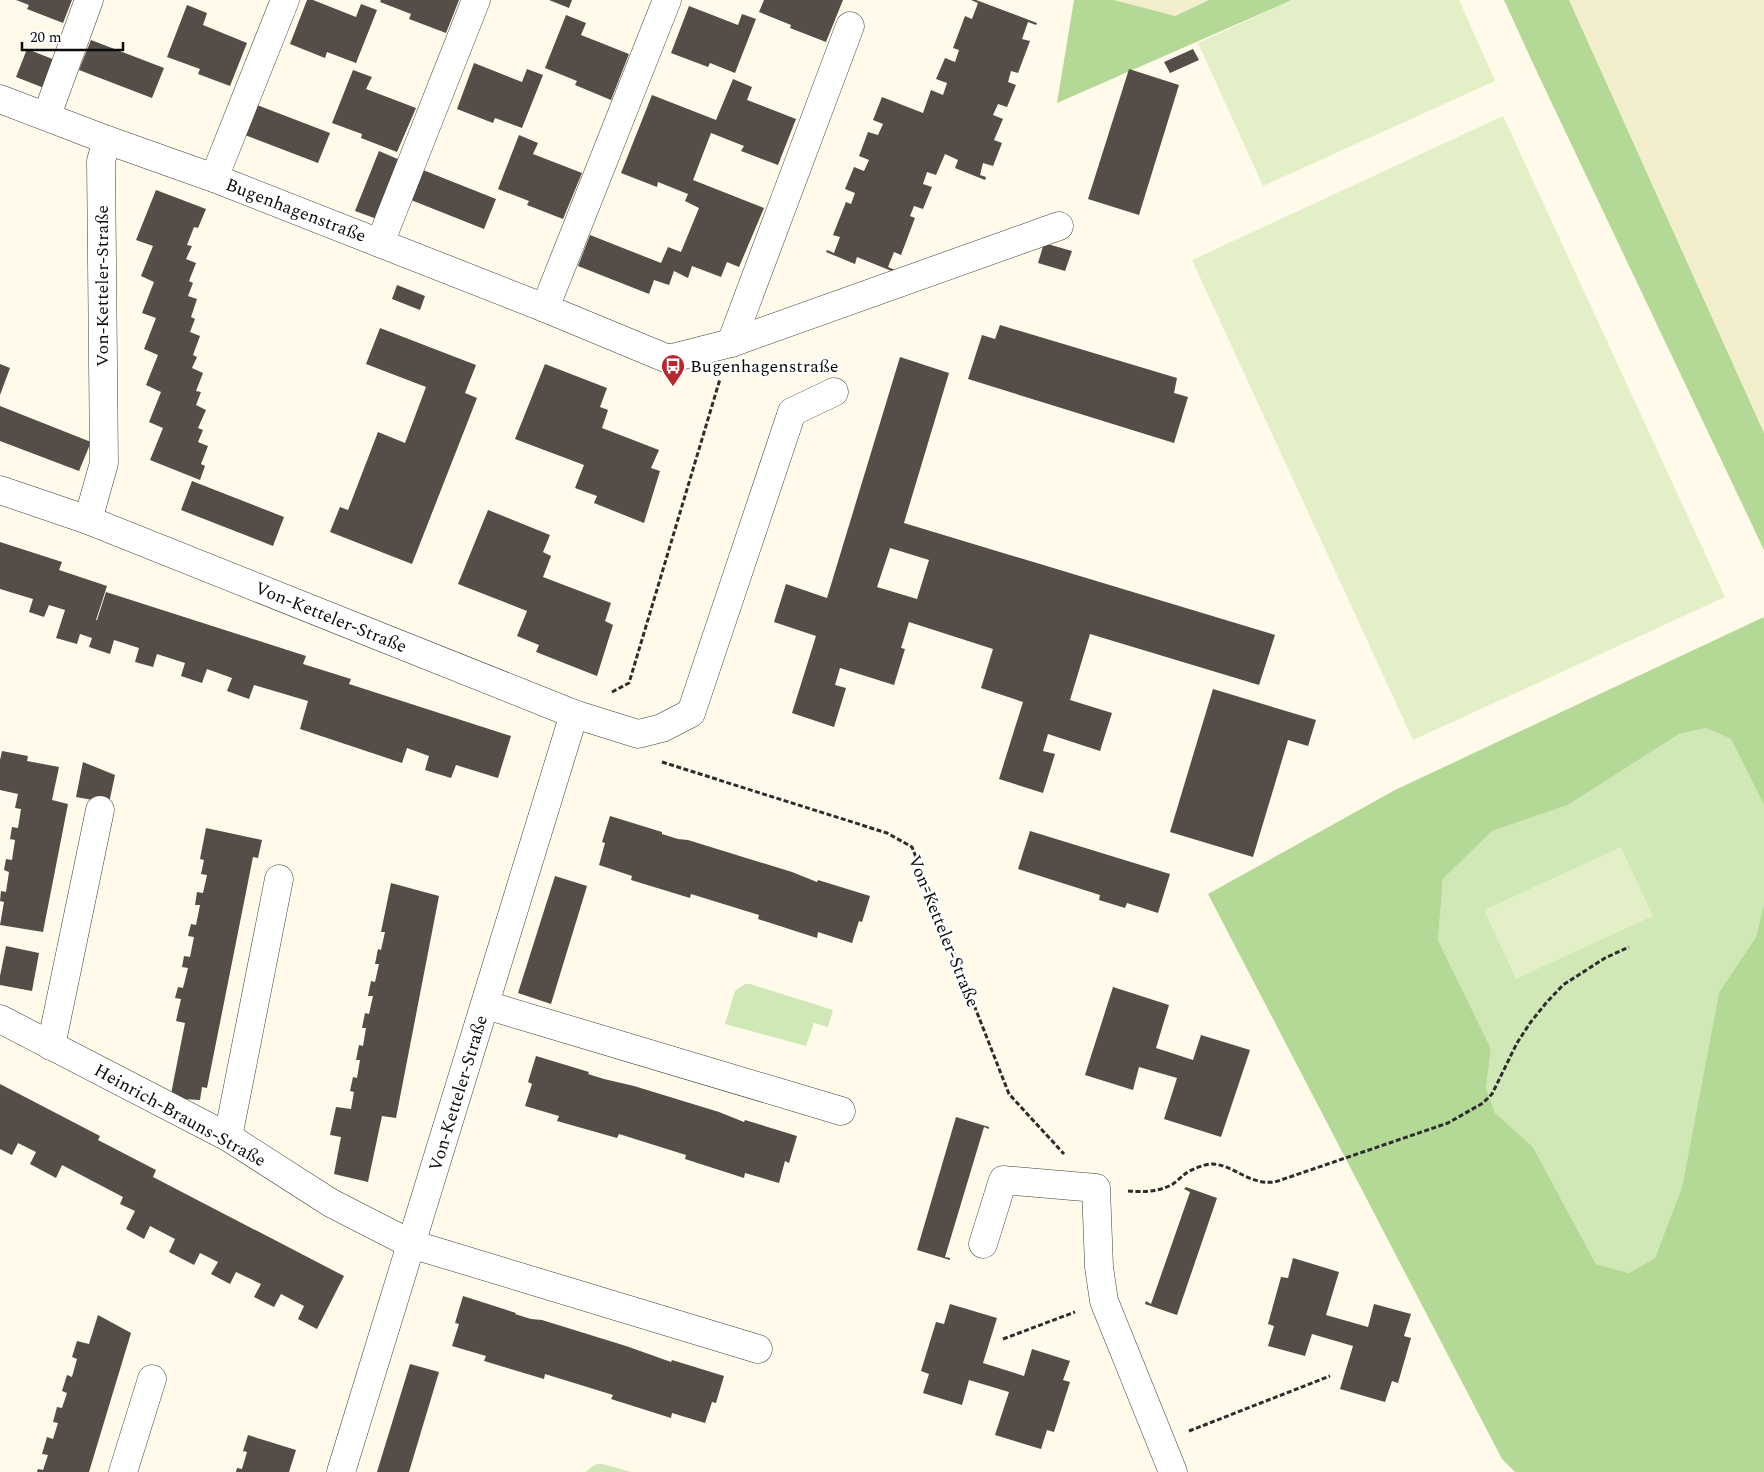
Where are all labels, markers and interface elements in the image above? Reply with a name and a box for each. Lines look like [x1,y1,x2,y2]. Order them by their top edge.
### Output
scale bar [22,20,124,52]
text: 20 m [30,26,62,49]
street label: Bugenhagenstraße [222,171,370,250]
street label: Von-Ketteler-Straße [89,205,116,367]
bus stop icon: Bugenhagenstraße [660,353,686,387]
place label: Bugenhagenstraße [690,353,839,380]
street label: Von-Ketteler-Straße [251,575,411,660]
street label: Von-Ketteler-Straße [901,851,986,1011]
street label: Von-Ketteler-Straße [422,1012,495,1174]
street label: Heinrich-Brauns-Straße [89,1057,271,1174]

